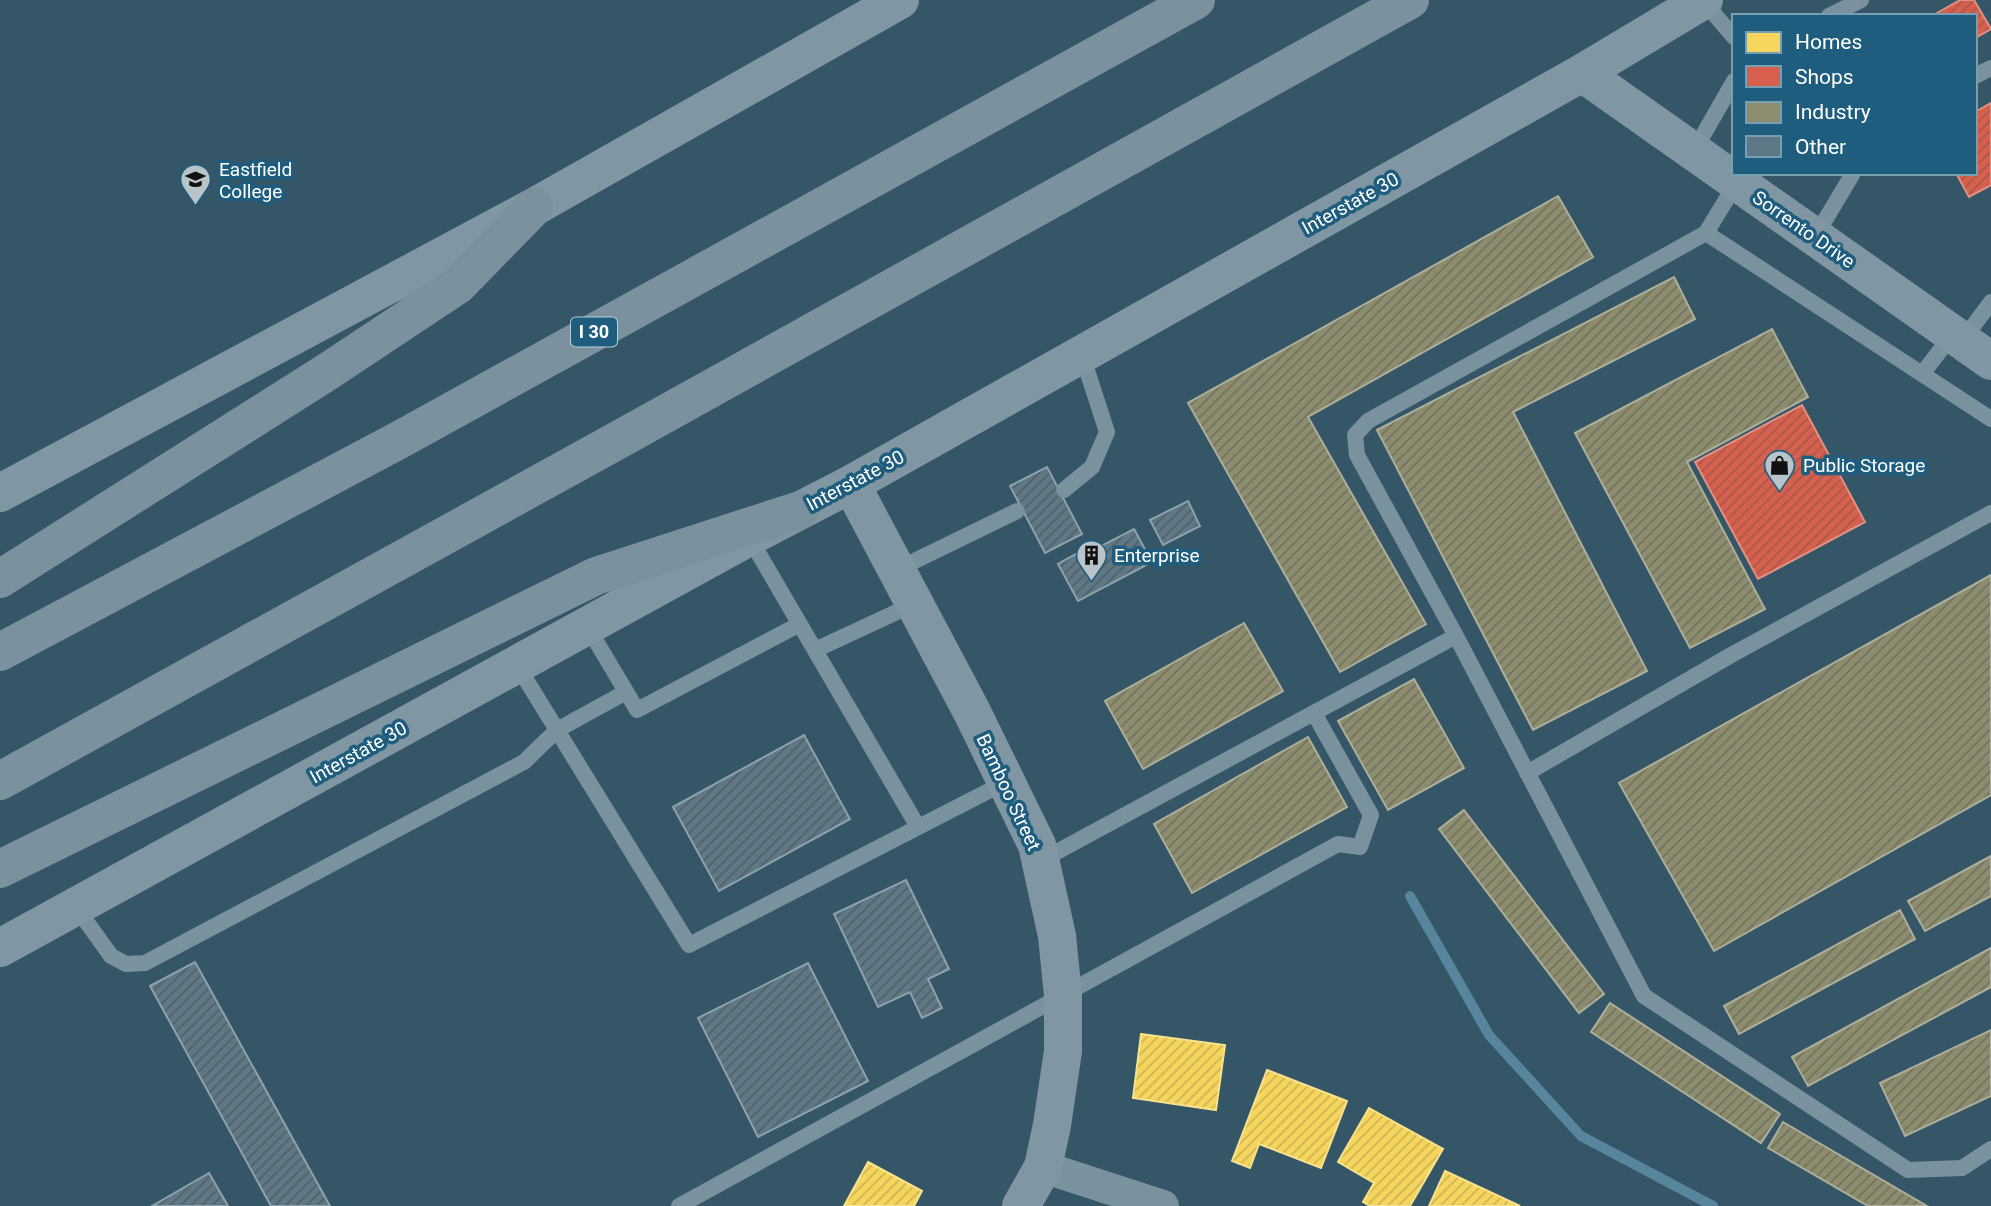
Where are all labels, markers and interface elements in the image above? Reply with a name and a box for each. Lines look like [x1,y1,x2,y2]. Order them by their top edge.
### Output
legend [1732,14,1977,175]
text: Homes [1795,30,1862,54]
text: Shops [1795,65,1854,89]
text: Industry [1795,100,1871,124]
text: Other [1795,135,1846,159]
place label: Eastfield College [219,158,292,203]
school or university icon: Eastfield College [179,163,213,207]
street label: Interstate 30 [1298,167,1403,239]
street label: Sorrento Drive [1748,186,1859,273]
road number: I 30 [571,318,617,346]
street label: Interstate 30 [803,445,908,516]
shop icon: Public Storage [1763,448,1797,492]
place label: Public Storage [1803,454,1925,477]
building icon: Enterprise [1074,538,1108,582]
place label: Enterprise [1114,544,1200,567]
street label: Interstate 30 [306,716,411,788]
street label: Bamboo Street [971,730,1046,854]

